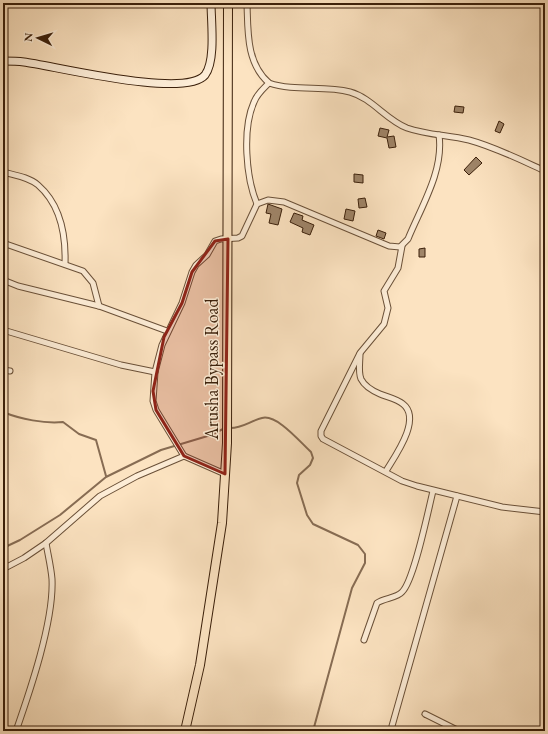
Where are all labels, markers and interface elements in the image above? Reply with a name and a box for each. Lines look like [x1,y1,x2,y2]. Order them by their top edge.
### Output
north arrow [18,18,58,58]
text: N [21,32,35,42]
street label: Arusha Bypass Road [200,297,223,441]

